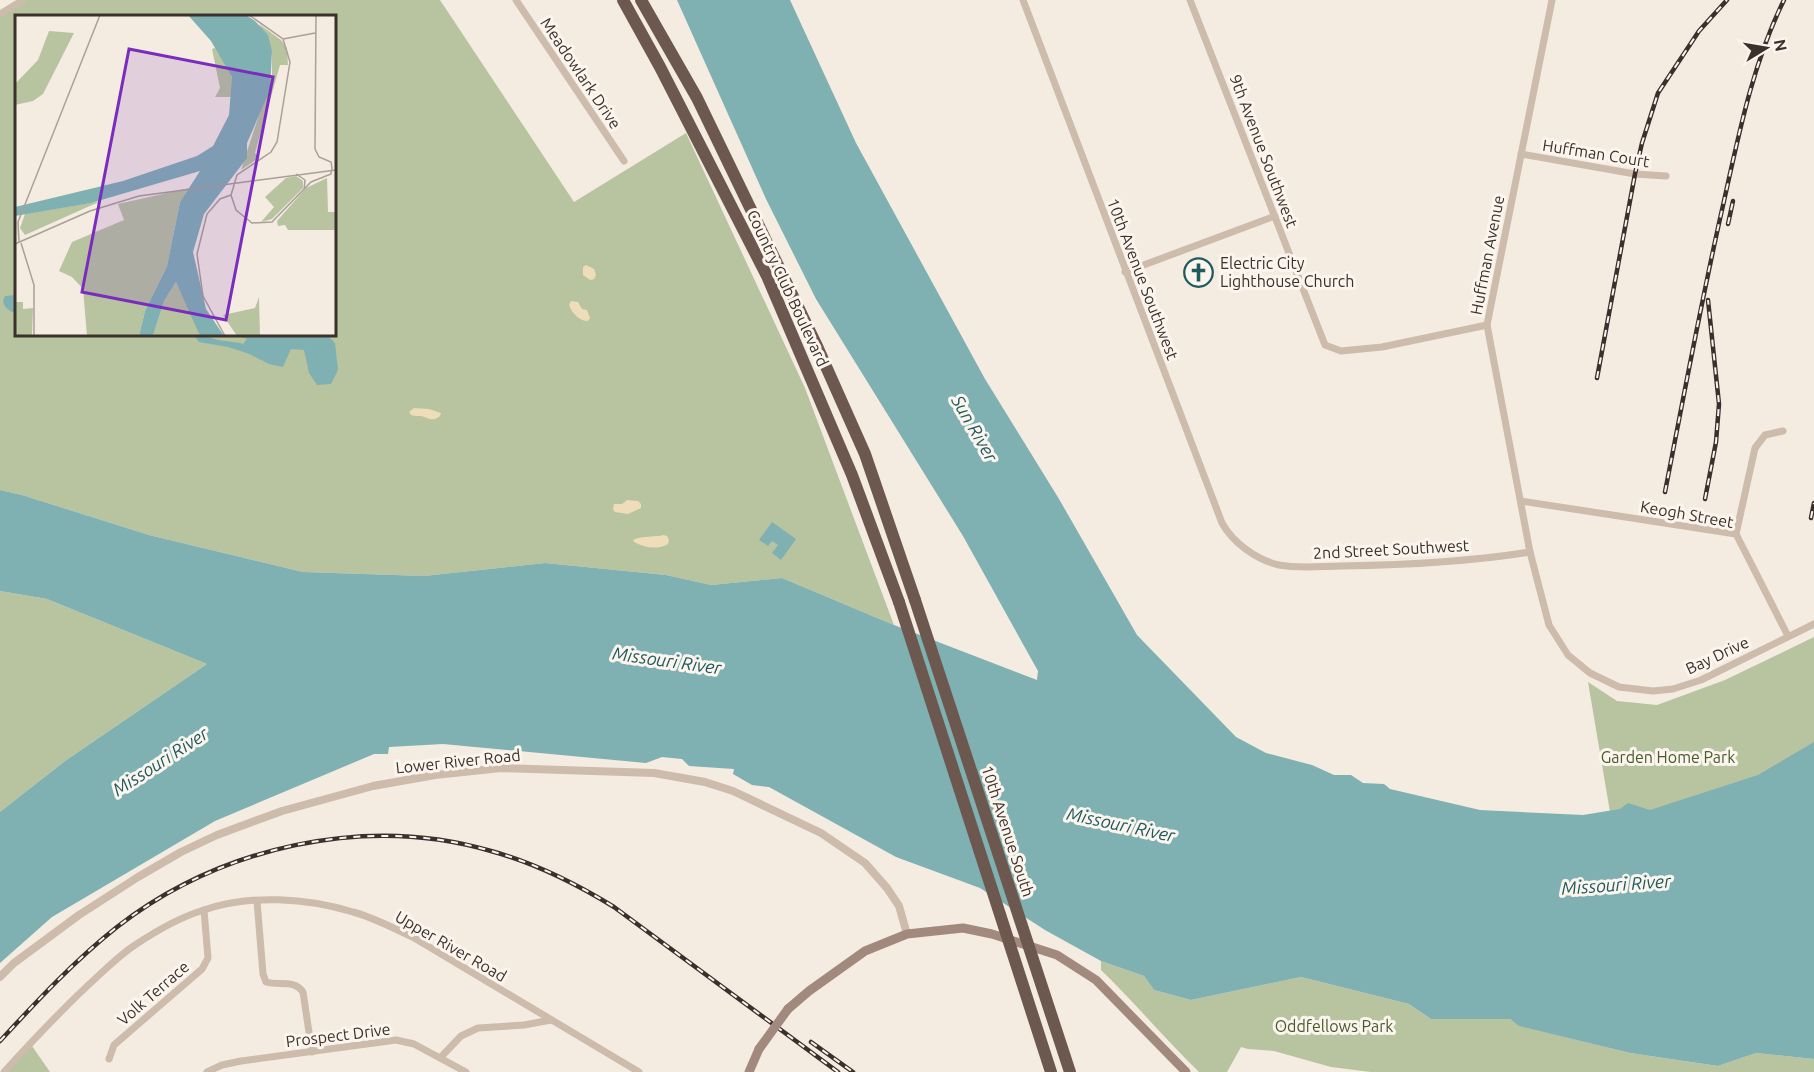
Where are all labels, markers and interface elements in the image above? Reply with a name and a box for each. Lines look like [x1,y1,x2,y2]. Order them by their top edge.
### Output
street label: Meadowlark Drive [537,14,625,132]
inset map [15,15,336,336]
north arrow [1736,18,1796,78]
text: N [1771,38,1791,53]
street label: 9th Avenue Southwest [1226,72,1302,231]
street label: Huffman Court [1541,136,1651,170]
street label: Huffman Avenue [1467,194,1507,316]
street label: 10th Avenue Southwest [1104,196,1182,363]
street label: Country Club Boulevard [744,207,832,369]
place label: Electric City Lighthouse Church [1220,254,1354,290]
church icon: Electric City Lighthouse Church [1183,256,1215,288]
water label: Sun River [948,391,1002,466]
street label: Keogh Street [1639,497,1736,531]
street label: 2nd Street Southwest [1312,536,1470,562]
street label: Bay Drive [1683,633,1751,677]
water label: Missouri River [611,642,724,678]
water label: Missouri River [109,722,212,799]
street label: Lower River Road [395,745,521,777]
park label: Garden Home Park [1601,748,1735,766]
street label: 10th Avenue South [978,763,1038,899]
water label: Missouri River [1065,803,1178,845]
water label: Missouri River [1561,870,1673,898]
street label: Upper River Road [392,907,510,985]
street label: Volk Terrace [114,957,192,1029]
park label: Oddfellows Park [1275,1017,1393,1035]
street label: Prospect Drive [285,1020,391,1050]

